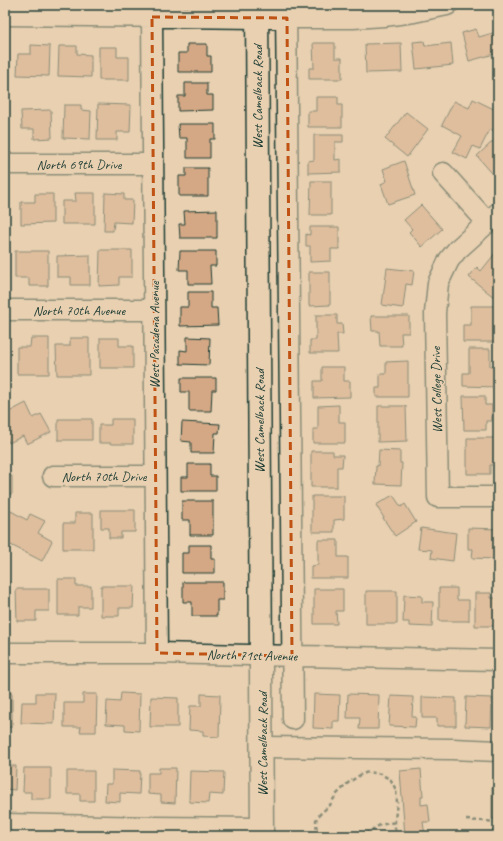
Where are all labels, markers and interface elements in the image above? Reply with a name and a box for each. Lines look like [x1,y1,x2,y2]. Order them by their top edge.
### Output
street label: West Camelback Road [249,42,266,149]
street label: North 69th Drive [37,156,123,173]
street label: West Pasadena Avenue [146,280,163,388]
street label: North 70th Avenue [33,302,126,319]
street label: West College Drive [427,345,446,433]
street label: West Camelback Road [251,366,268,473]
street label: North 70th Drive [62,468,148,485]
street label: North 71st Avenue [207,646,299,665]
street label: West Camelback Road [254,689,271,796]

